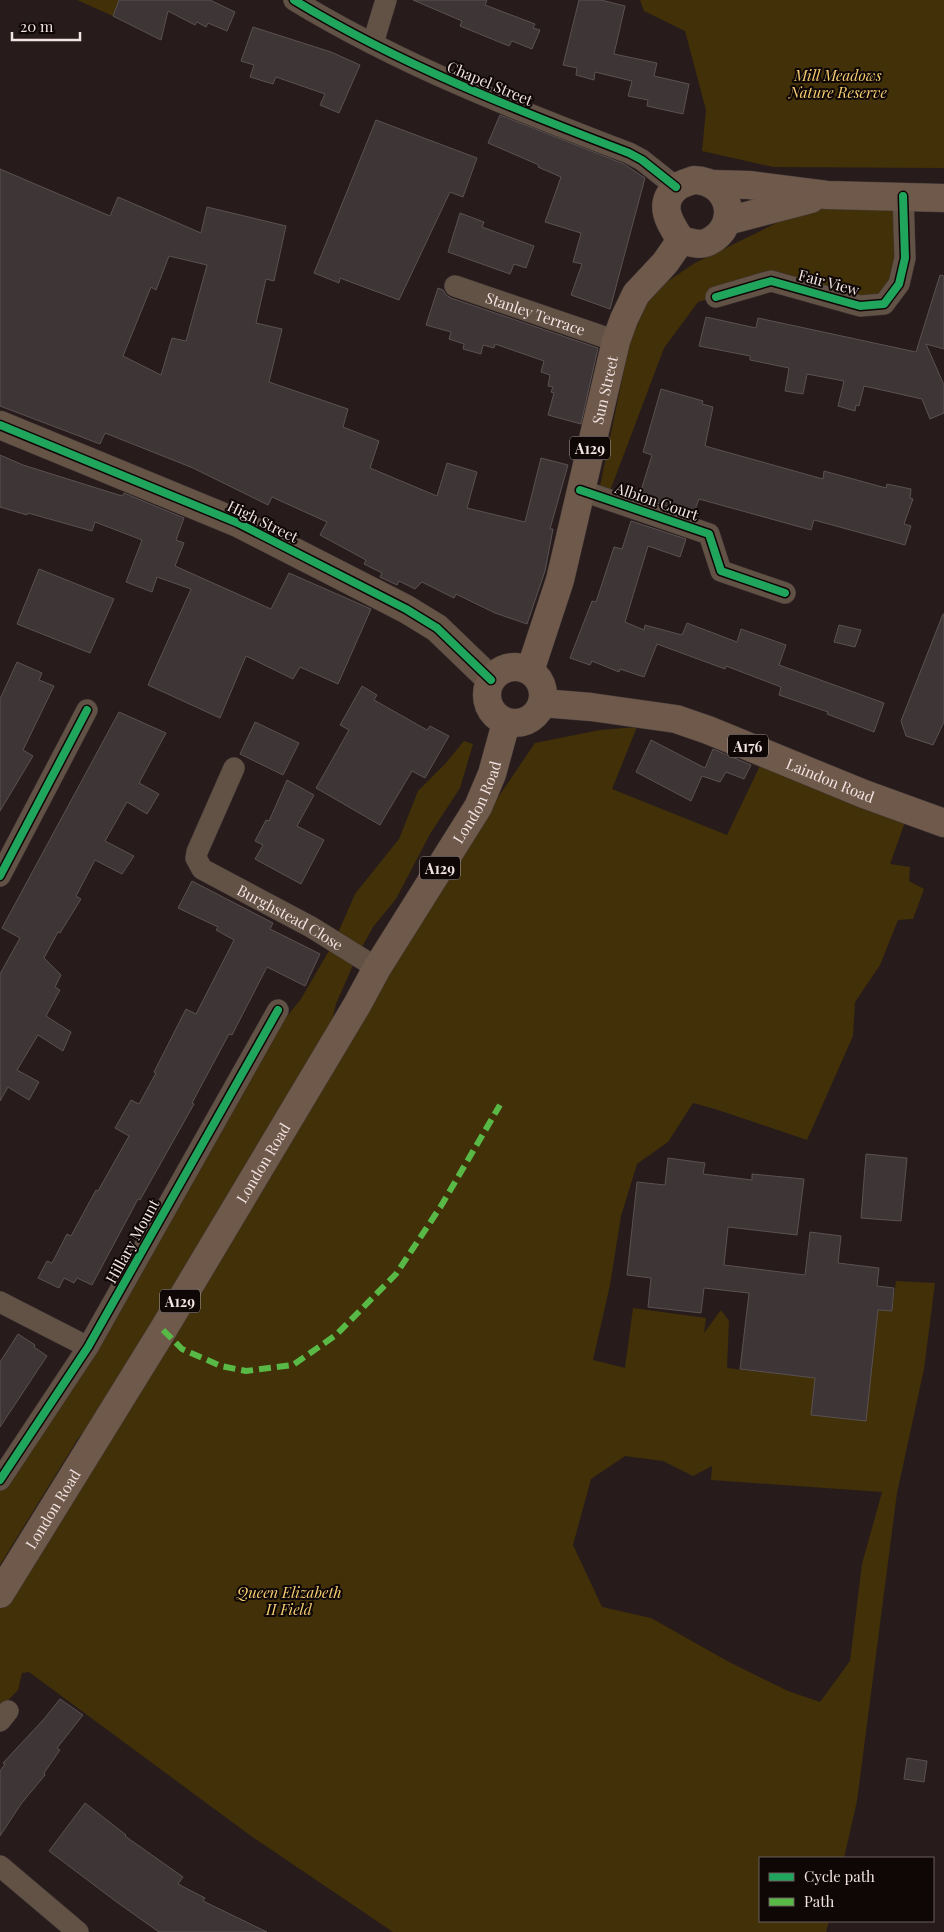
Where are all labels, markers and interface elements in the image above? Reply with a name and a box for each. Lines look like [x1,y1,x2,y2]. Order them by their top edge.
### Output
scale bar [12,10,80,42]
text: 20 m [20,16,54,36]
street label: Chapel Street [444,56,537,110]
park label: Mill Meadows Nature Reserve [787,65,887,102]
street label: Fair View [796,264,862,300]
street label: Stanley Terrace [483,287,588,340]
street label: Sun Street [587,353,622,426]
road number: A129 [570,436,610,459]
street label: Albion Court [612,477,702,525]
street label: High Street [224,495,302,547]
road number: A176 [728,734,768,758]
street label: Laindon Road [783,753,877,807]
street label: London Road [448,758,505,847]
road number: A129 [420,856,460,880]
street label: Burghstead Close [234,880,347,955]
street label: London Road [231,1119,295,1207]
street label: Hillary Mount [101,1195,164,1287]
road number: A129 [160,1290,200,1312]
street label: London Road [20,1465,85,1552]
park label: Queen Elizabeth II Field [235,1582,342,1619]
legend [759,1857,934,1922]
text: Cycle path [804,1866,875,1886]
text: Path [804,1891,834,1911]

